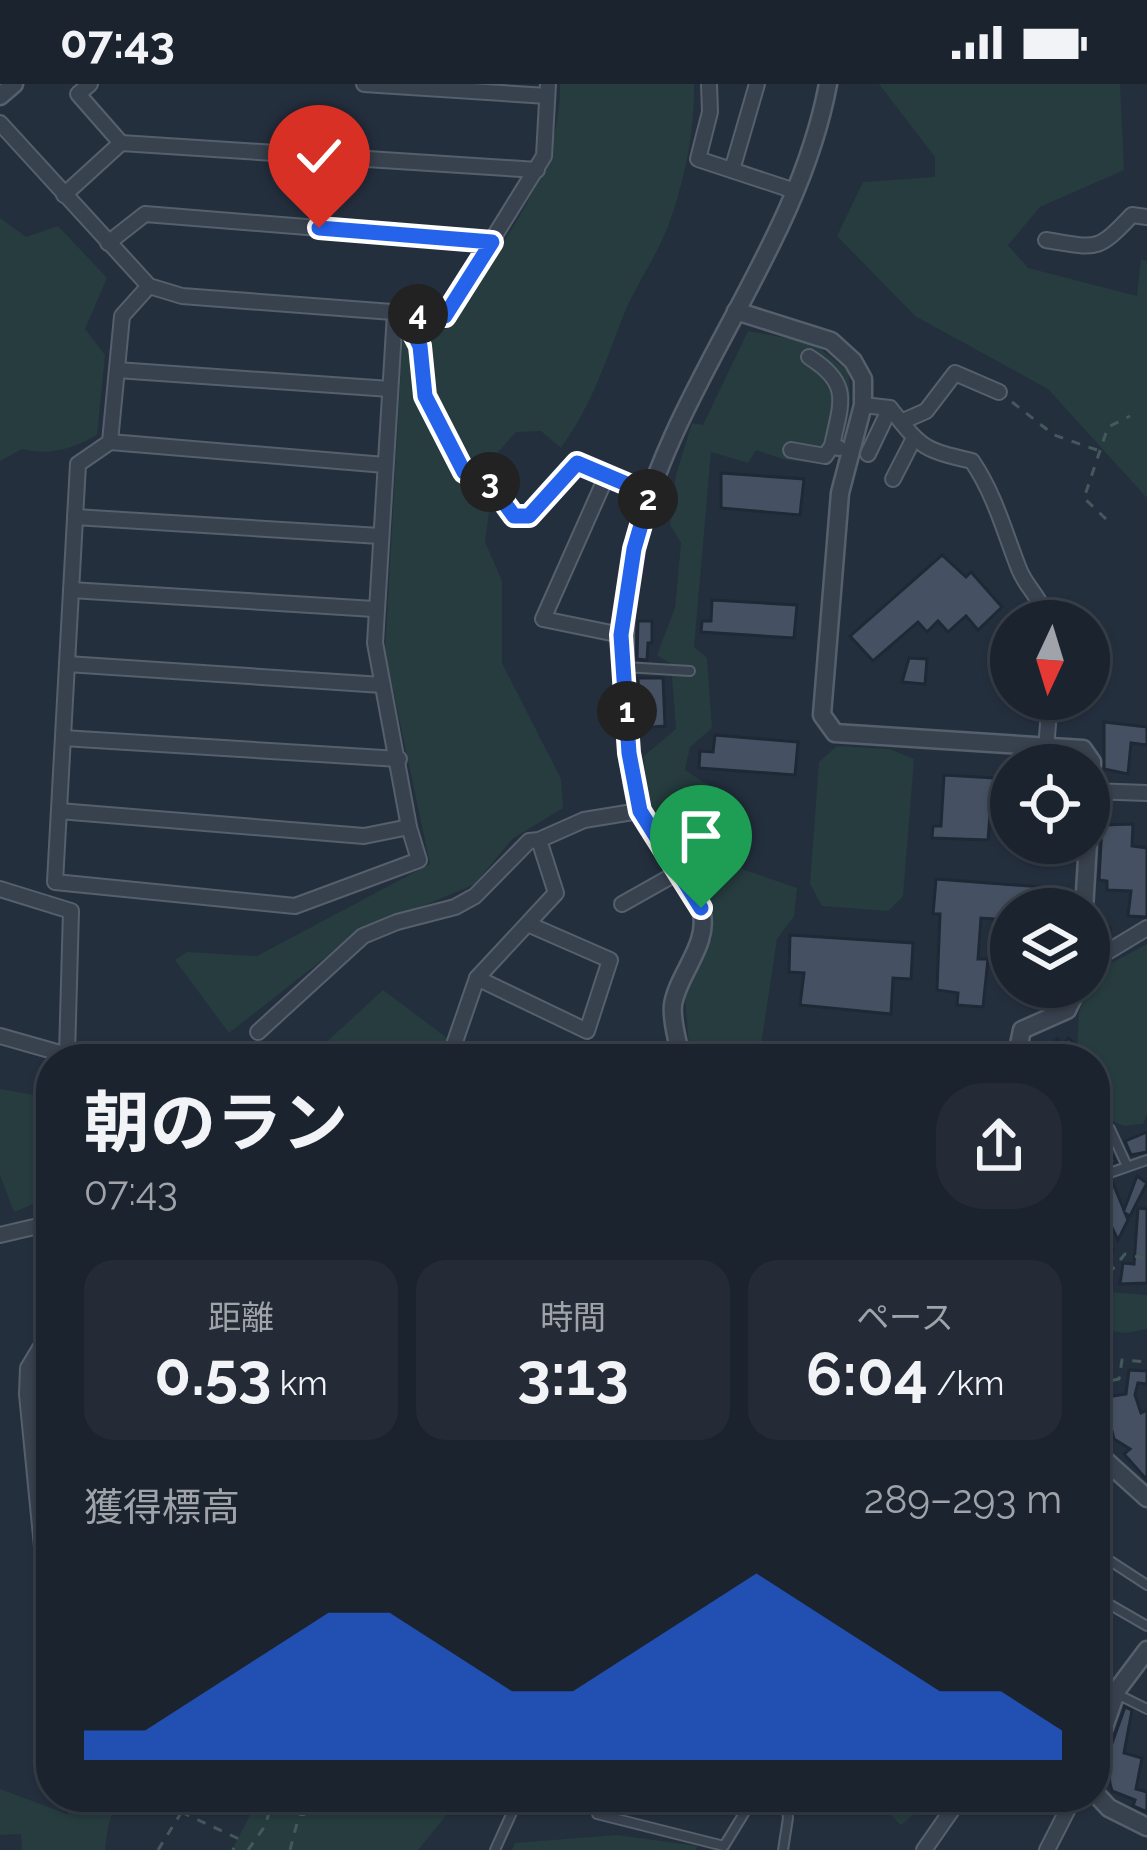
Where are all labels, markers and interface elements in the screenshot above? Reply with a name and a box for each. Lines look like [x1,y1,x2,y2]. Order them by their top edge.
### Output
text: 07:43 [60,16,175,69]
pin [268,105,370,228]
icon: check [286,123,352,189]
pin: 4 [388,284,448,344]
text: 4 [409,294,427,333]
pin: 3 [460,452,520,512]
text: 3 [481,462,499,501]
pin: 2 [618,469,678,529]
text: 2 [639,479,657,518]
north arrow [990,600,1110,720]
map controls [990,600,1110,1008]
pin: 1 [597,681,657,741]
text: 1 [619,691,635,730]
button: locate [990,744,1110,864]
pin [650,785,752,908]
icon: arrive [668,803,734,869]
button: layers [990,888,1110,1008]
button: share [936,1083,1062,1209]
text: 朝のラン [84,1084,348,1161]
text: 07:43 [84,1168,178,1214]
text: 距離 [208,1298,274,1337]
text: 時間 [540,1298,606,1337]
text: ペース [856,1298,954,1337]
text: 0.53 [154,1339,271,1409]
text: 3:13 [517,1339,629,1409]
text: 6:04 [806,1339,928,1409]
text: km [271,1364,328,1403]
text: /km [928,1364,1004,1403]
text: 289–293 m [864,1476,1062,1522]
text: 獲得標高 [84,1484,240,1530]

